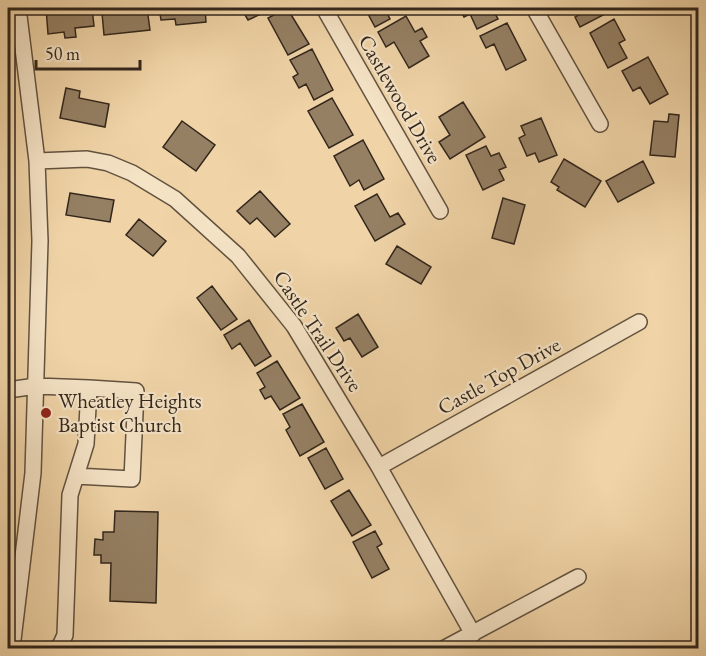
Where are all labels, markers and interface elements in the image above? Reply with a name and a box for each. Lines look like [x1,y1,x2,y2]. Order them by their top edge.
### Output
street label: Castlewood Drive [353,30,448,168]
scale bar [36,33,140,71]
text: 50 m [45,42,80,65]
street label: Castle Trail Drive [268,265,369,397]
street label: Castle Top Drive [433,331,565,420]
place label: Wheatley Heights Baptist Church [58,387,202,438]
marker: Wheatley Heights Baptist Church [39,406,53,420]

